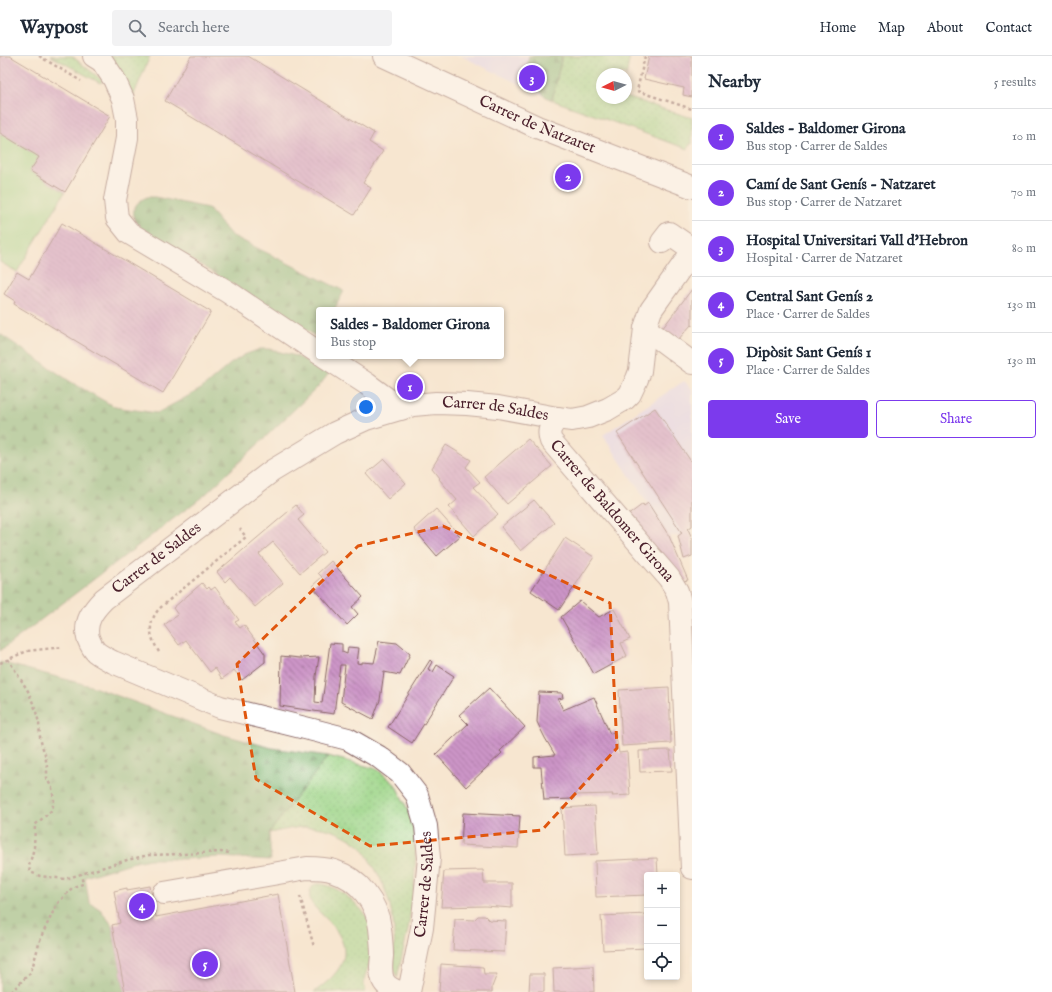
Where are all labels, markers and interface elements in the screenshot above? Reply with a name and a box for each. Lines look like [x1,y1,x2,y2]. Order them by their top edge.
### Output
search box [112,10,392,46]
text: Waypost [20,16,88,40]
icon: search [126,17,148,39]
text: Search here [158,18,230,37]
text: Home [820,19,856,37]
text: Map [878,19,905,37]
text: About [927,19,963,37]
text: Contact [985,19,1032,37]
pin: 3 [519,63,545,93]
north arrow [596,68,632,104]
text: Nearby [708,72,761,93]
text: 5 results [994,74,1036,91]
street label: Carrer de Natzaret [475,91,599,159]
text: Saldes - Baldomer Girona [746,119,906,138]
text: 1 [719,128,723,145]
text: 10 m [1012,128,1036,145]
text: Bus stop · Carrer de Saldes [746,138,887,155]
pin: 2 [555,162,581,192]
text: Camí de Sant Genís - Natzaret [746,175,936,194]
text: 2 [718,184,724,201]
text: 70 m [1011,184,1036,201]
text: Bus stop · Carrer de Natzaret [746,194,902,211]
text: Hospital Universitari Vall d'Hebron [746,231,968,250]
text: 3 [719,240,723,257]
text: 80 m [1012,240,1036,257]
text: Hospital · Carrer de Natzaret [746,250,903,267]
text: Central Sant Genís 2 [746,287,873,306]
text: 4 [718,296,724,313]
text: 130 m [1007,296,1036,313]
text: Place · Carrer de Saldes [746,306,870,323]
popup [316,307,504,359]
text: Saldes - Baldomer Girona [330,315,490,334]
text: Bus stop [330,334,376,351]
text: Dipòsit Sant Genís 1 [746,343,871,362]
text: 5 [719,352,723,369]
text: 130 m [1007,352,1036,369]
text: Place · Carrer de Saldes [746,362,870,379]
pin: 1 [397,372,423,402]
street label: Carrer de Saldes [442,393,550,426]
your location [356,397,376,417]
button: Save [708,400,868,438]
button: Share [876,400,1036,438]
street label: Carrer de Baldomer Girona [545,436,678,587]
street label: Carrer de Saldes [108,518,206,599]
street label: Carrer de Saldes [410,830,439,940]
map controls [644,872,680,980]
button: + [644,872,680,908]
pin: 4 [129,891,155,921]
button: − [644,908,680,944]
button: locate [644,944,680,980]
pin: 5 [192,949,218,979]

